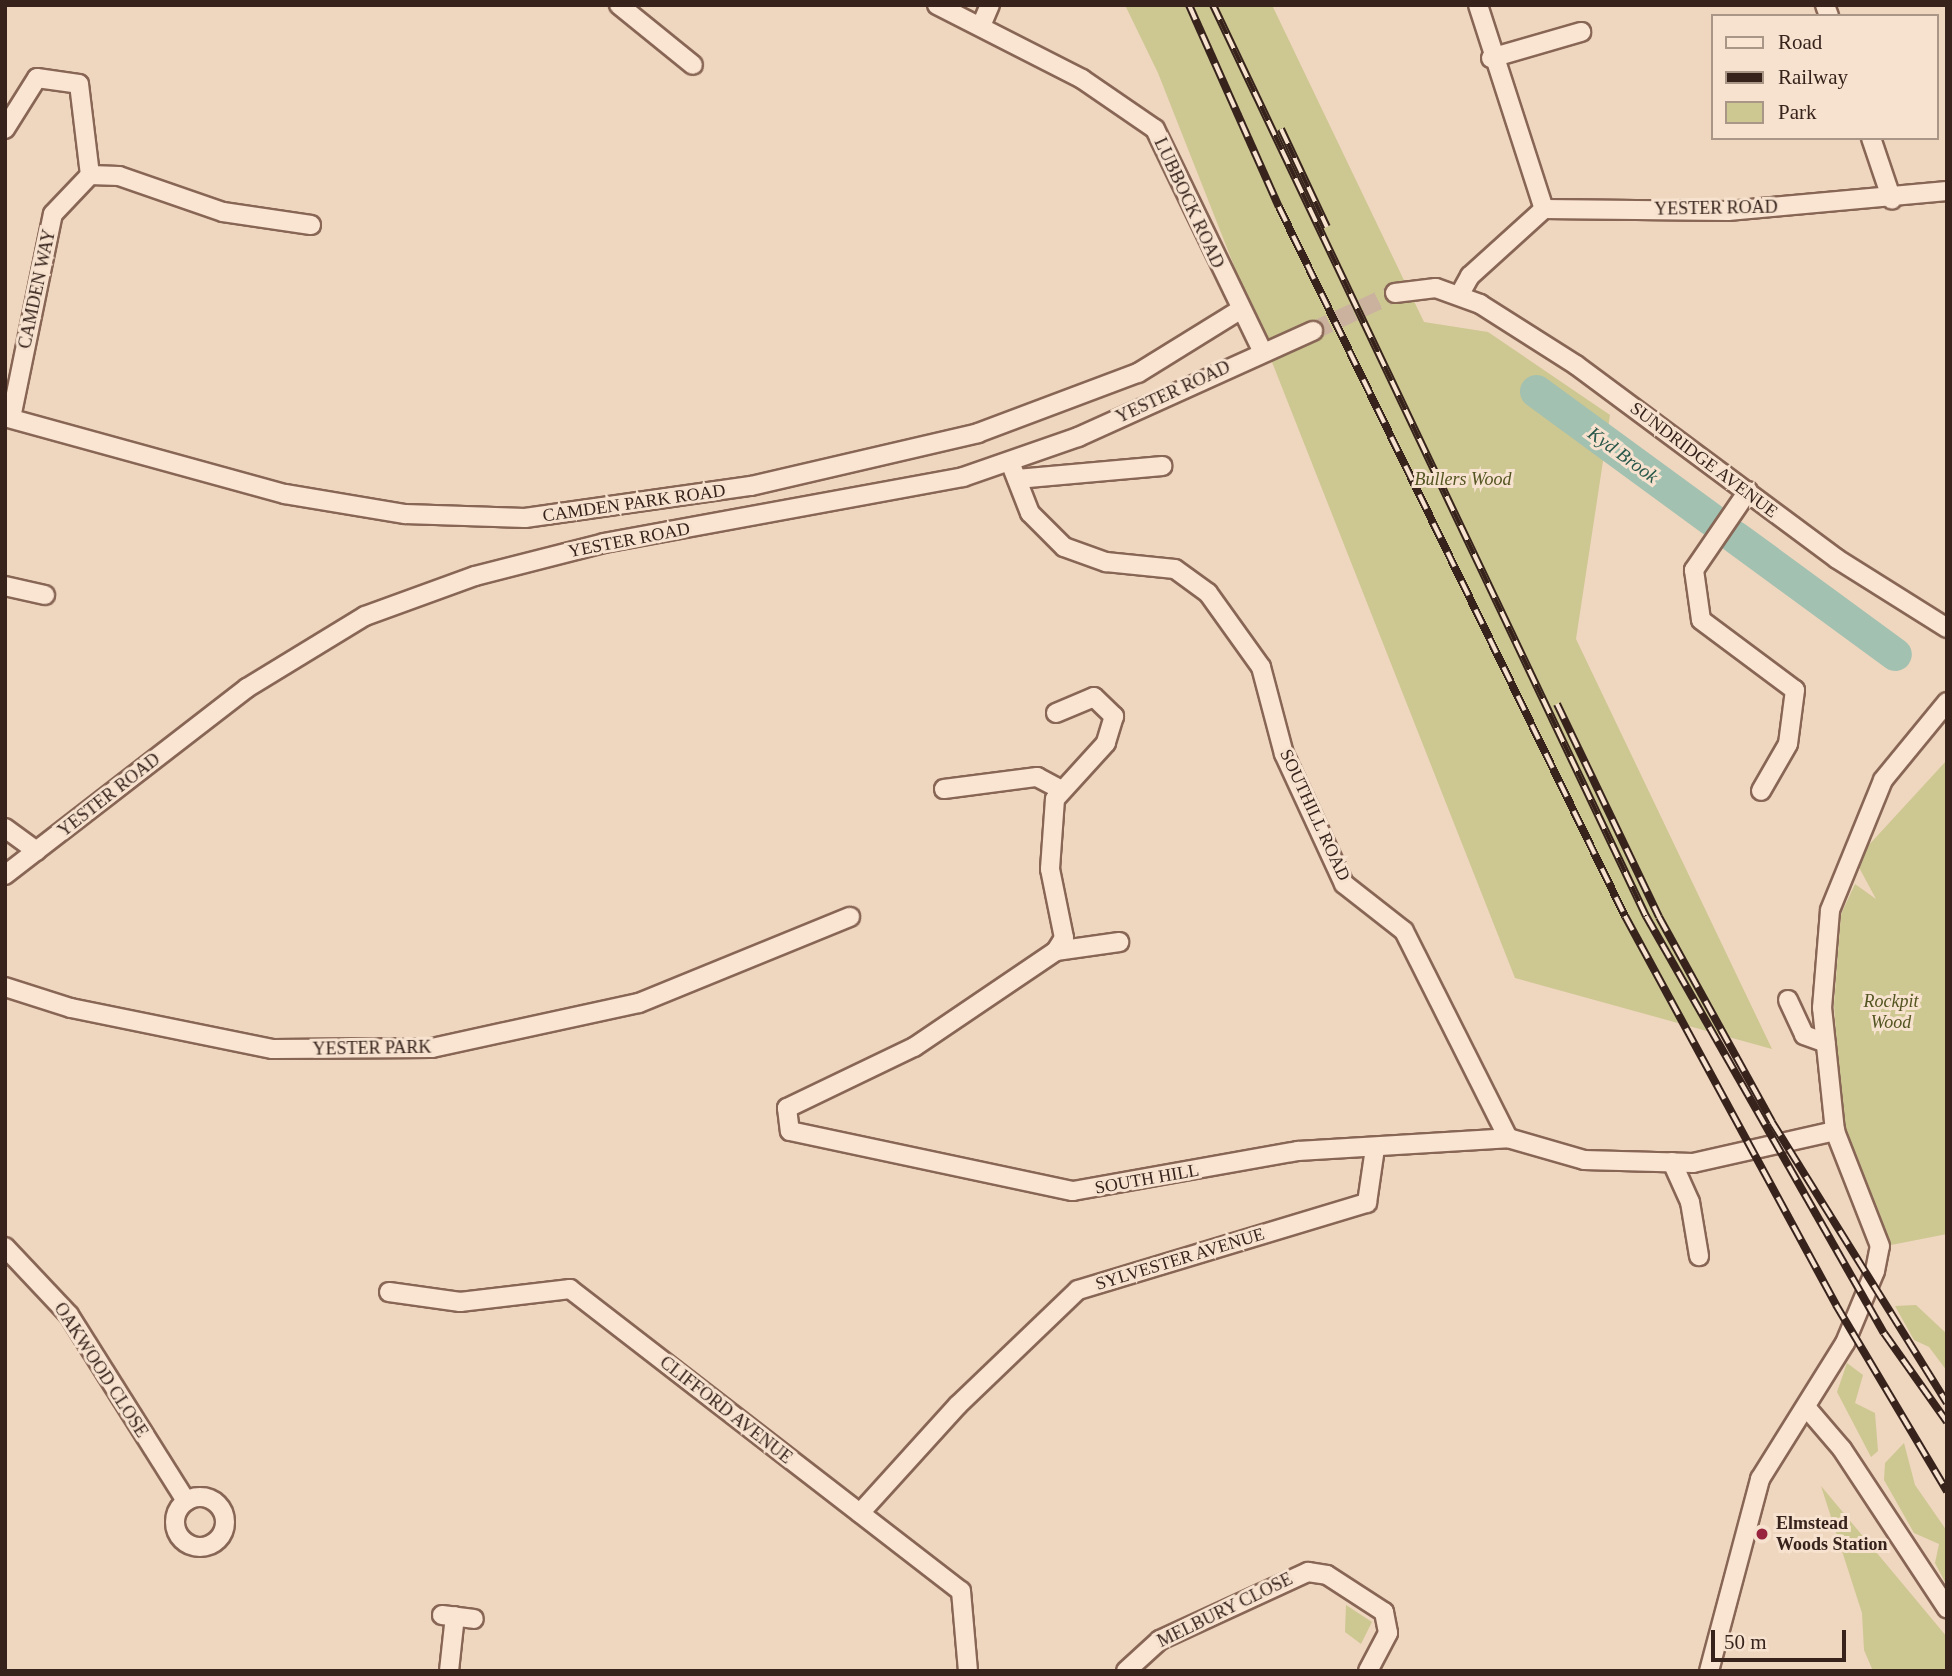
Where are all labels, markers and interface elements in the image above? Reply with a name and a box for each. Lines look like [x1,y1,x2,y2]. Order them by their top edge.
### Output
legend [1710,14,1938,140]
text: Road [1778,30,1822,54]
text: Railway [1778,65,1848,89]
text: Park [1778,100,1817,124]
street label: LUBBOCK ROAD [1149,134,1229,272]
street label: YESTER ROAD [1654,196,1778,220]
street label: CAMDEN WAY [14,227,60,351]
street label: YESTER ROAD [1112,356,1234,428]
street label: SUNDRIDGE AVENUE [1626,397,1782,523]
water label: Kyd Brook [1584,422,1662,488]
park label: Bullers Wood [1415,468,1511,490]
street label: CAMDEN PARK ROAD [541,479,727,527]
street label: YESTER ROAD [566,518,692,562]
street label: SOUTHILL ROAD [1275,745,1355,885]
street label: YESTER ROAD [54,748,164,842]
park label: Rockpit Wood [1864,991,1918,1034]
street label: YESTER PARK [312,1036,432,1060]
street label: SOUTH HILL [1093,1159,1201,1199]
street label: SYLVESTER AVENUE [1092,1223,1268,1295]
street label: OAKWOOD CLOSE [49,1298,153,1442]
street label: CLIFFORD AVENUE [655,1351,797,1469]
place label: Elmstead Woods Station [1776,1513,1888,1556]
marker: Elmstead Woods Station [1754,1526,1770,1542]
street label: MELBURY CLOSE [1154,1568,1296,1652]
scale bar [1714,1616,1849,1660]
text: 50 m [1724,1630,1767,1654]

